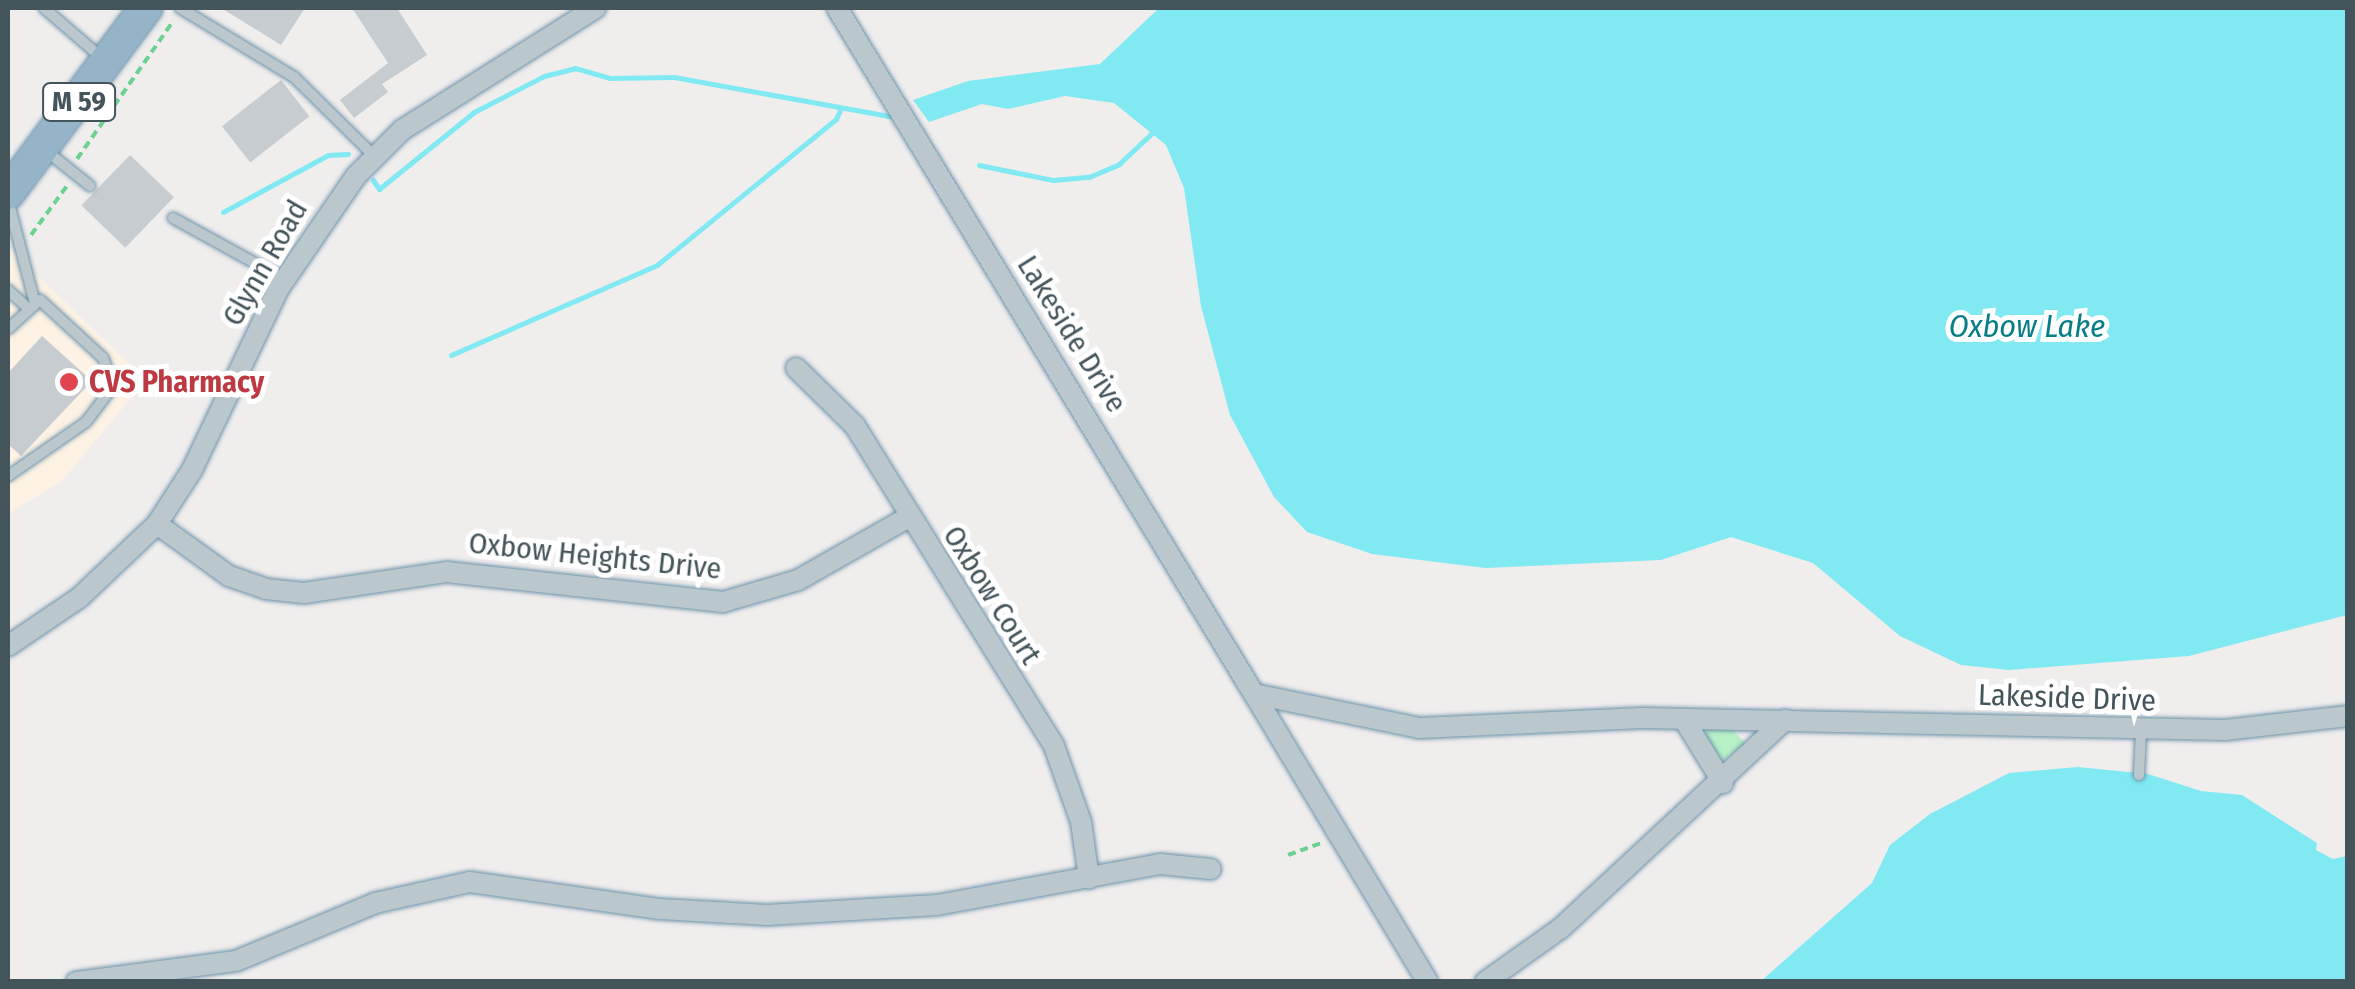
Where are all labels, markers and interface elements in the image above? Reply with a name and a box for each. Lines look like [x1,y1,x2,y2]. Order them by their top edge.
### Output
road number: M 59 [42,79,116,125]
street label: Glynn Road [215,194,315,332]
street label: Lakeside Drive [1010,249,1134,419]
water label: Oxbow Lake [1949,307,2105,345]
place label: CVS Pharmacy [89,364,264,400]
marker: CVS Pharmacy [58,371,80,393]
street label: Oxbow Court [935,519,1049,671]
street label: Oxbow Heights Drive [467,525,723,587]
street label: Lakeside Drive [1977,677,2157,719]

